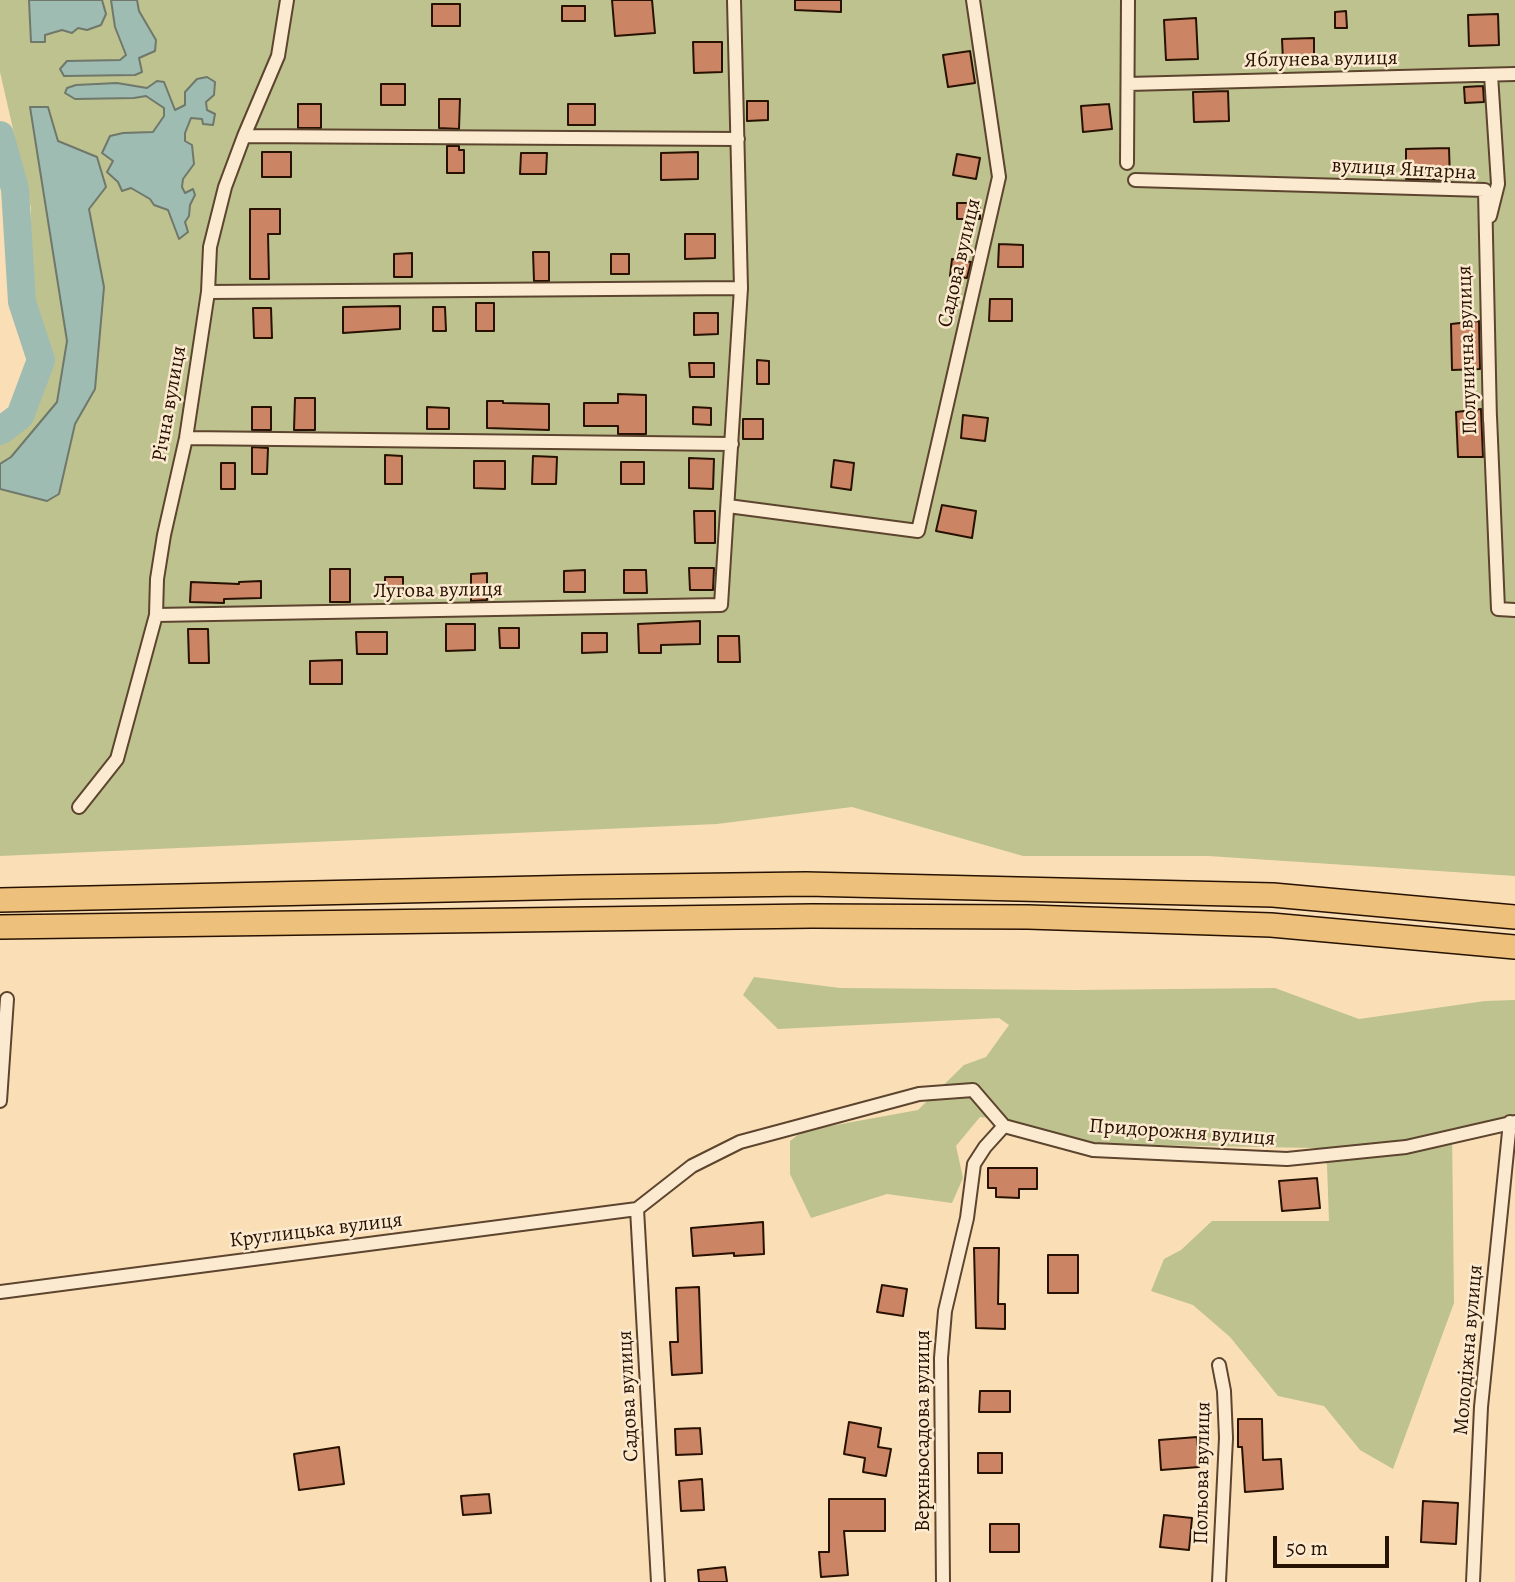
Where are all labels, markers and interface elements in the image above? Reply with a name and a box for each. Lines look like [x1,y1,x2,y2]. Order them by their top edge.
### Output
street label: Яблунева вулиця [1244,46,1398,74]
street label: вулиця Янтарна [1331,154,1477,186]
street label: Садова вулиця [933,196,987,330]
street label: Полунична вулиця [1452,265,1484,435]
street label: Річна вулиця [147,344,193,464]
street label: Лугова вулиця [373,577,503,605]
street label: Придорожня вулиця [1088,1114,1276,1152]
street label: Круглицька вулиця [228,1208,404,1254]
street label: Молодіжна вулиця [1449,1264,1489,1436]
street label: Садова вулиця [613,1330,645,1462]
street label: Верхньосадова вулиця [911,1330,937,1532]
street label: Польова вулиця [1189,1401,1217,1545]
scale bar [1277,1522,1392,1566]
text: 50 m [1286,1534,1328,1562]

